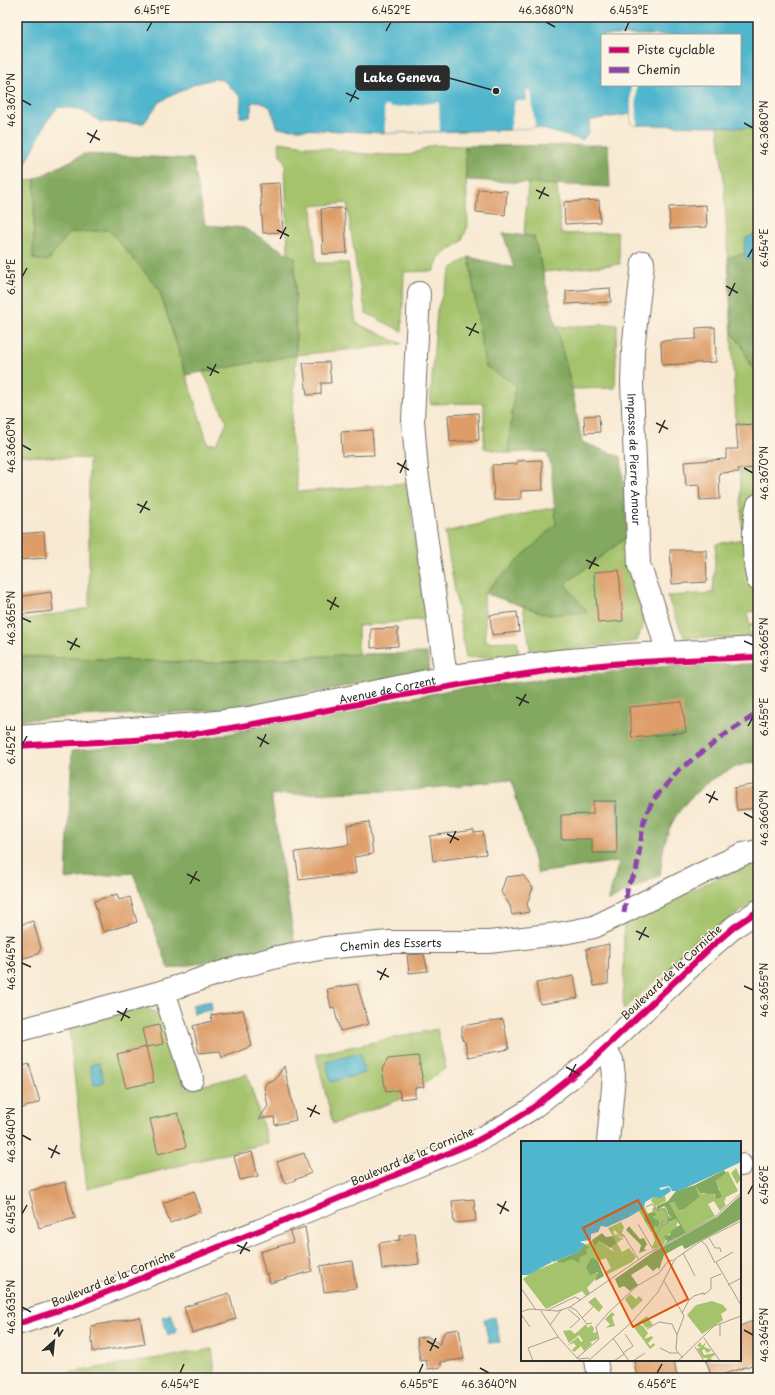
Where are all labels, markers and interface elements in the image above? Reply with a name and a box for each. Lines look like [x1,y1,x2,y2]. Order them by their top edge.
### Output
text: 6.451°E [134,2,170,17]
text: 6.452°E [371,2,411,17]
text: 46.3680°N [518,2,574,17]
text: 6.453°E [609,2,649,17]
legend [601,34,741,86]
text: Piste cyclable [637,40,715,58]
text: Chemin [637,60,681,78]
callout: Lake Geneva [356,66,449,90]
text: Lake Geneva [363,68,442,86]
text: 46.3670°N [3,73,18,127]
text: 46.3680°N [756,100,771,156]
text: 6.454°E [756,228,771,268]
text: 6.451°E [3,259,18,295]
street label: Impasse de Pierre Amour [624,393,646,527]
text: 46.3660°N [3,417,18,473]
text: 46.3670°N [756,446,771,500]
text: 46.3655°N [3,591,18,645]
text: 46.3665°N [756,617,771,673]
street label: Avenue de Corzent [337,671,438,708]
text: 6.455°E [756,697,771,737]
text: 6.452°E [3,725,18,765]
text: 46.3660°N [756,790,771,846]
street label: Boulevard de la Corniche [617,921,725,1023]
street label: Chemin des Esserts [339,934,441,955]
text: 46.3645°N [3,935,18,990]
text: 46.3655°N [756,963,771,1017]
text: 46.3640°N [3,1107,18,1163]
street label: Boulevard de la Corniche [348,1122,476,1190]
inset map [521,1141,741,1361]
text: 6.456°E [756,1165,771,1205]
text: 6.453°E [3,1194,18,1234]
street label: Boulevard de la Corniche [48,1245,178,1311]
text: 46.3635°N [3,1280,18,1334]
text: 46.3645°N [756,1307,771,1362]
north arrow [34,1321,74,1361]
text: N [51,1322,67,1341]
text: 6.454°E [160,1376,200,1391]
text: 6.455°E [399,1376,439,1391]
text: 46.3640°N [461,1376,517,1391]
text: 6.456°E [637,1376,677,1391]

